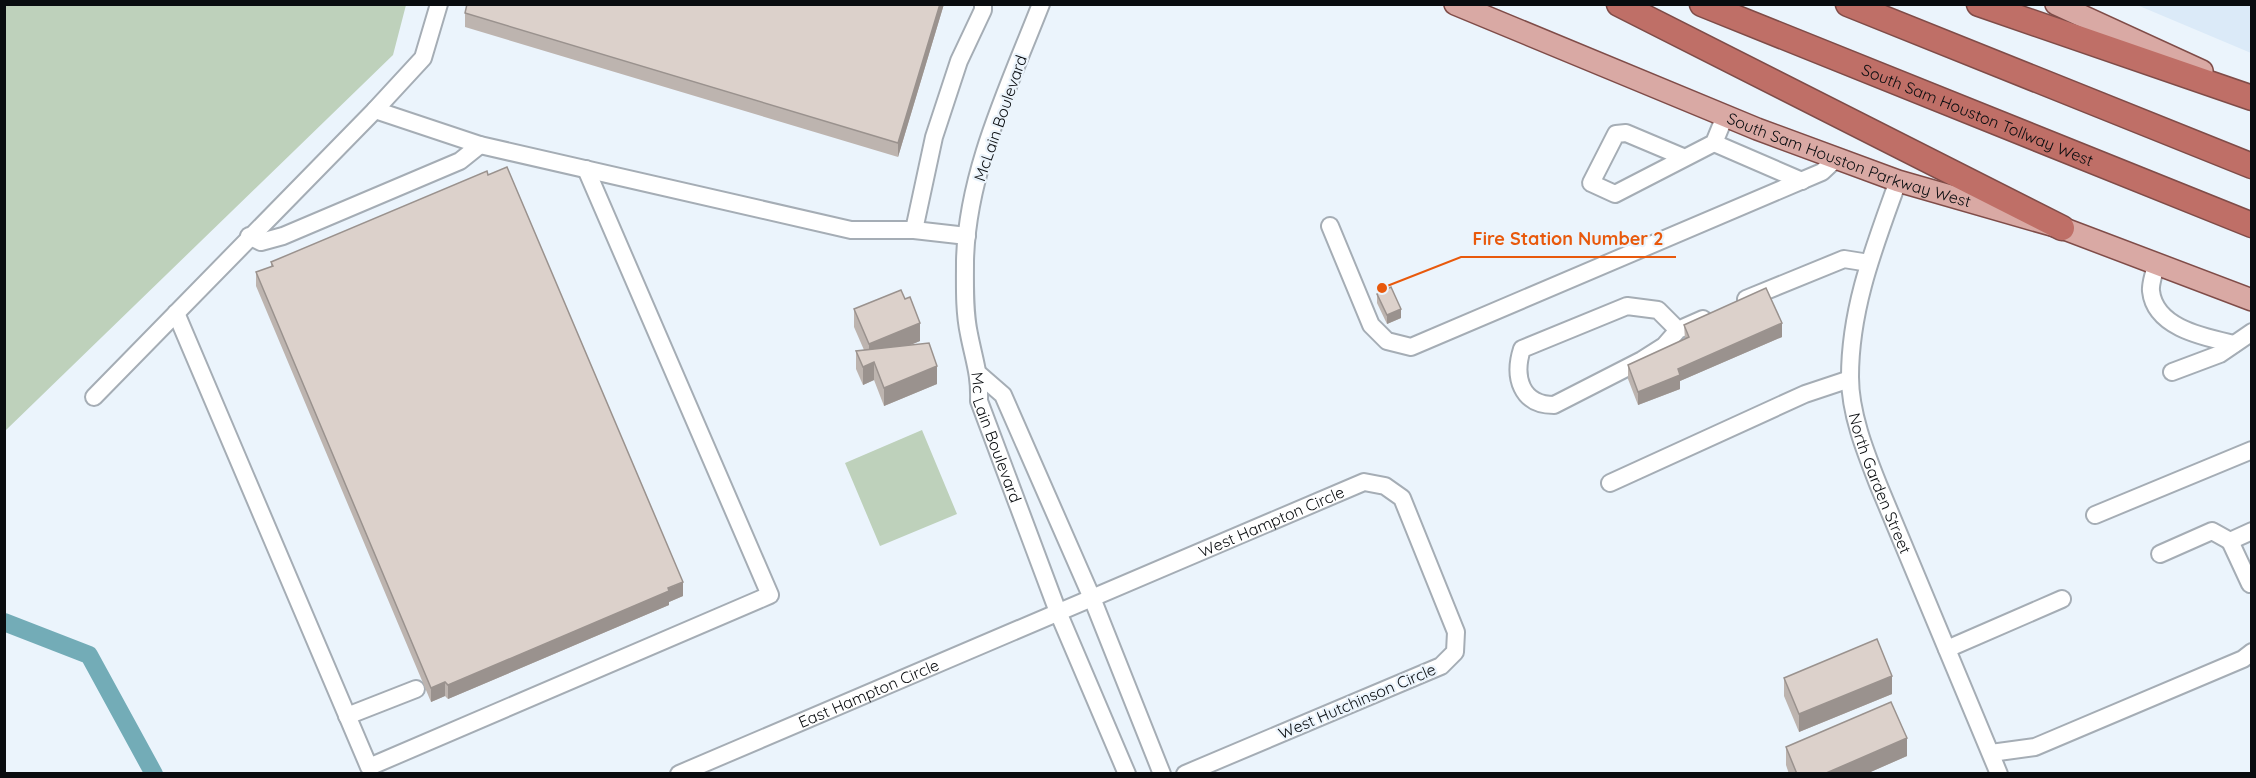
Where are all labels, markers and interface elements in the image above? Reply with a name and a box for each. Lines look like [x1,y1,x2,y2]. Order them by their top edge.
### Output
street label: McLain Boulevard [969,52,1031,184]
street label: South Sam Houston Tollway West [1859,59,2096,170]
street label: South Sam Houston Parkway West [1724,108,1973,211]
callout: Fire Station Number 2 [1461,221,1676,257]
text: Fire Station Number 2 [1473,227,1663,250]
street label: Mc Lain Boulevard [967,371,1026,505]
street label: North Garden Street [1845,411,1916,557]
street label: West Hampton Circle [1196,482,1347,561]
street label: East Hampton Circle [795,654,942,732]
street label: West Hutchinson Circle [1275,659,1439,743]

